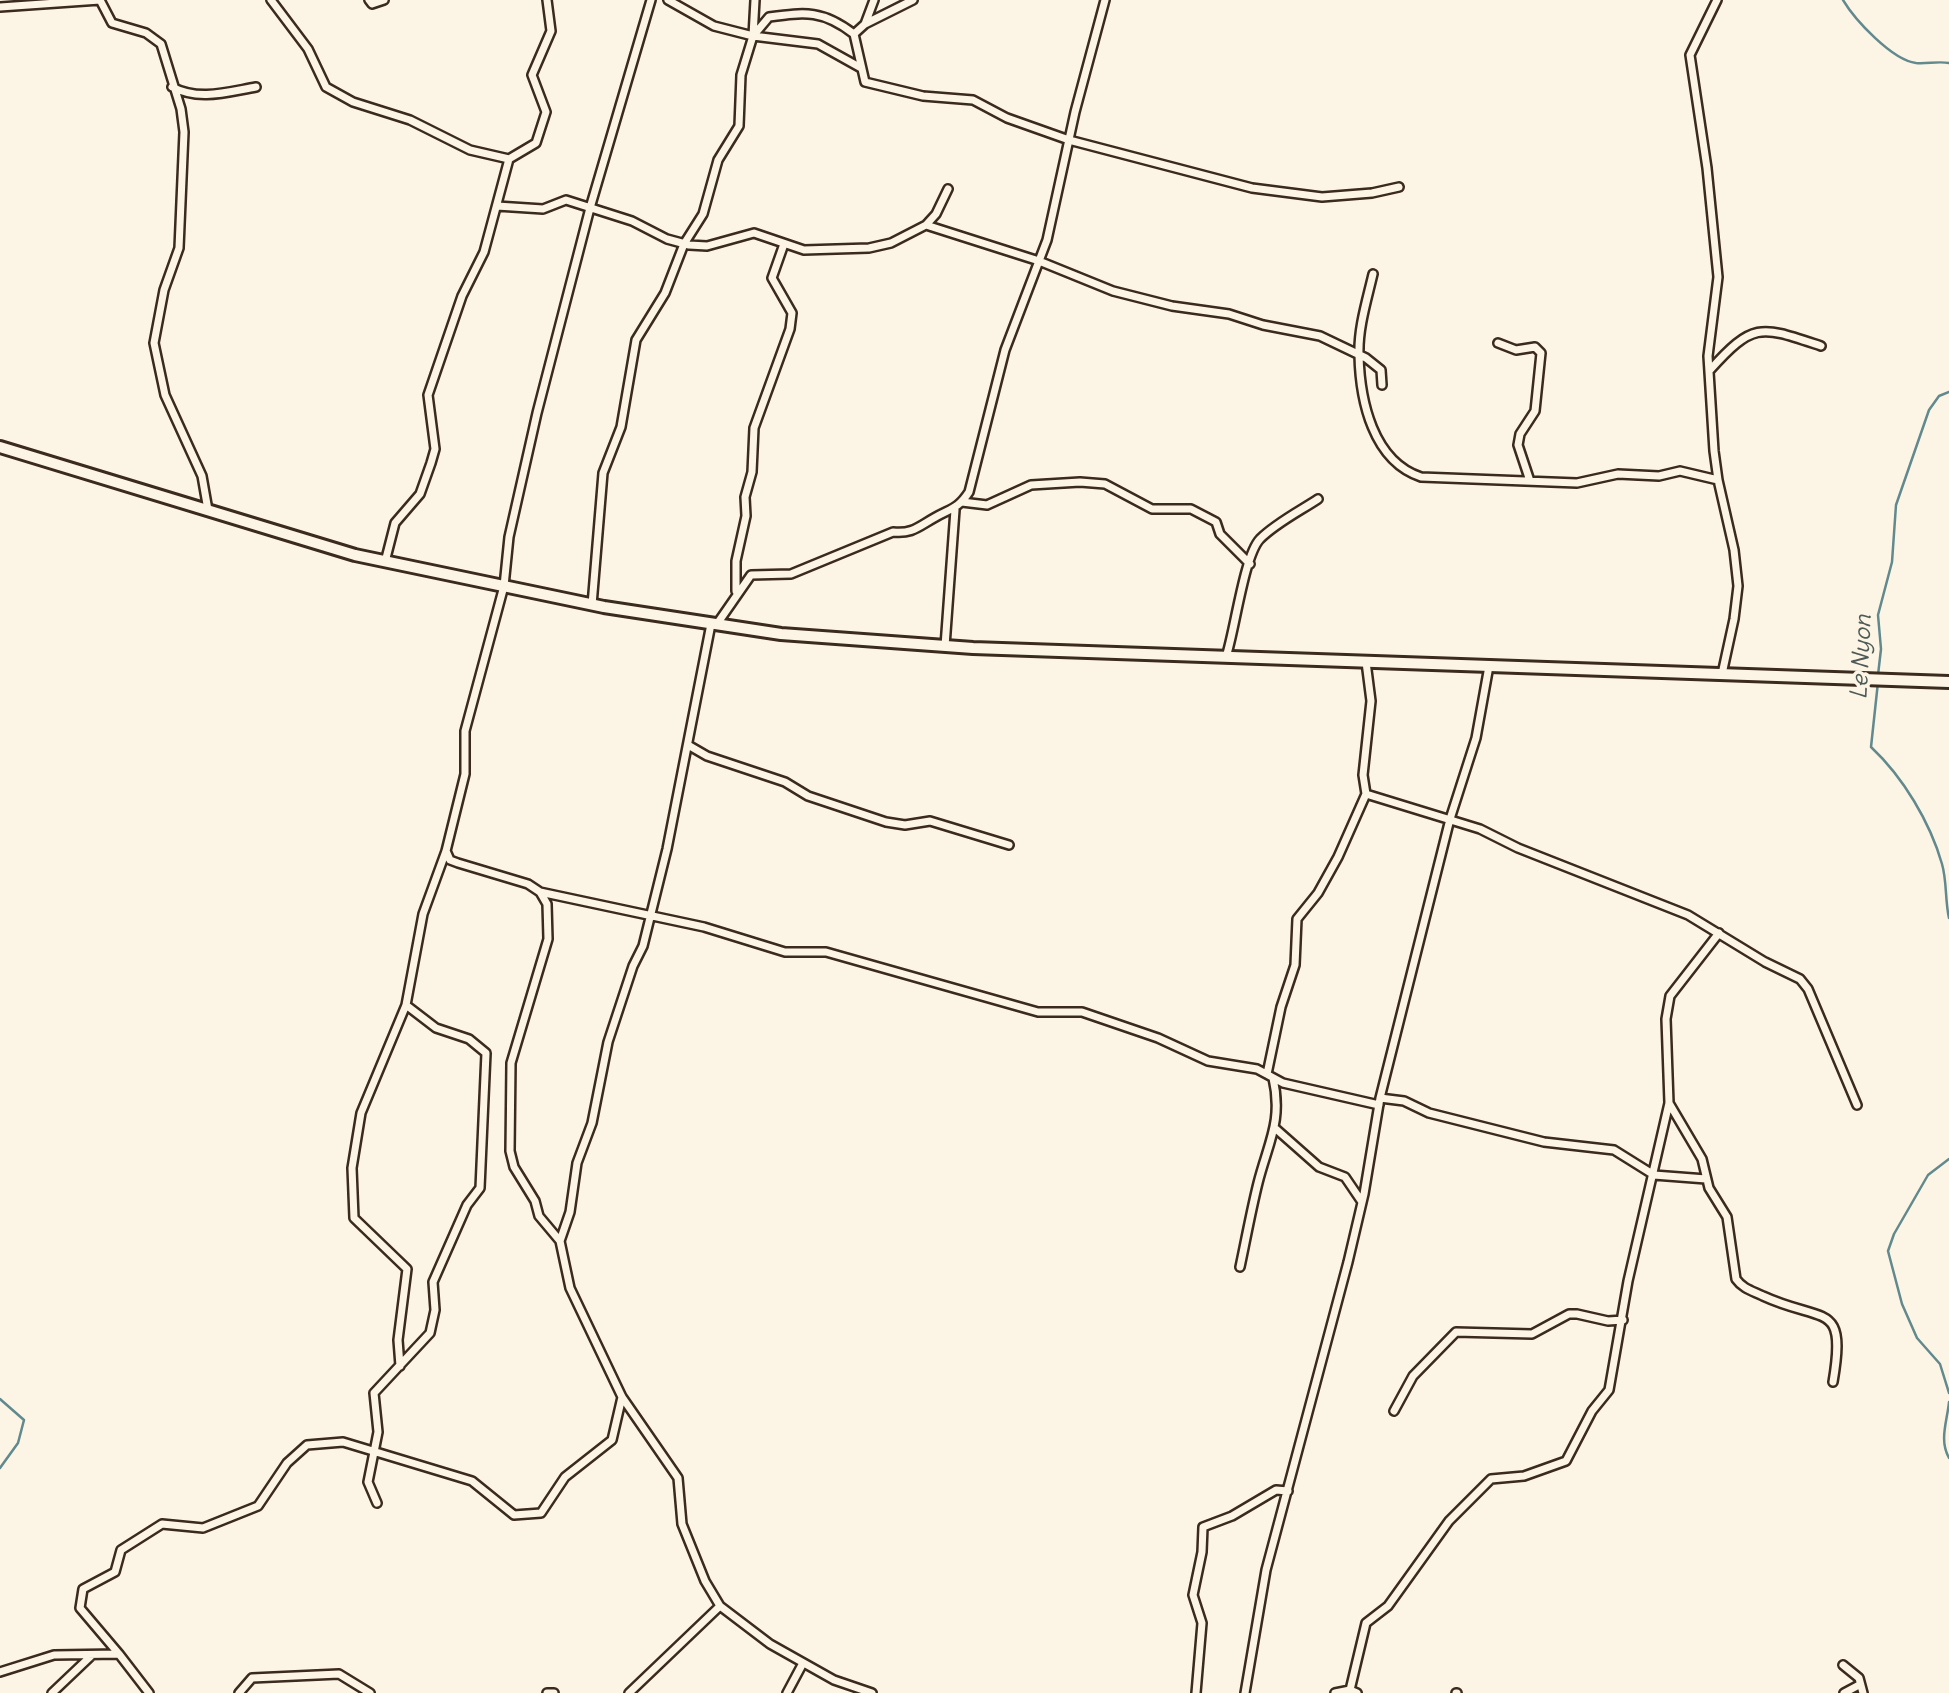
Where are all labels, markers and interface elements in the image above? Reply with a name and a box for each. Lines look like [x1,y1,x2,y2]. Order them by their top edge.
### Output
water label: Le Nyon [1846,614,1878,700]

